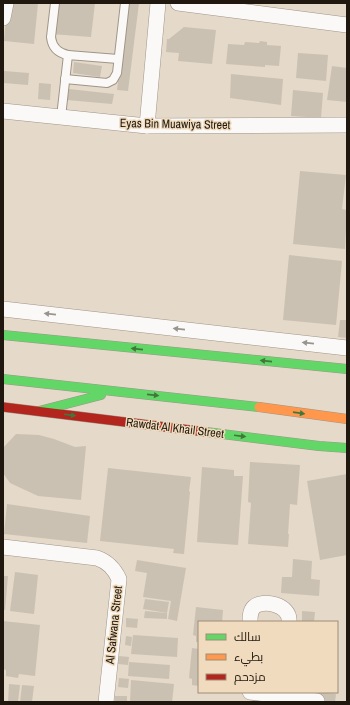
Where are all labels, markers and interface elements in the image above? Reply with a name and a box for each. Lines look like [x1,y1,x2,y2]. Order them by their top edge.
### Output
street label: Eyas Bin Muawiya Street [120,115,231,133]
one-way arrow [44,311,56,317]
one-way arrow [173,326,185,332]
one-way arrow [302,340,314,347]
one-way arrow [131,345,143,352]
one-way arrow [260,358,272,365]
one-way arrow [147,392,159,399]
one-way arrow [293,410,305,416]
one-way arrow [63,412,76,418]
street label: Rawdat Al Khail Street [125,414,225,442]
one-way arrow [234,433,246,439]
street label: Al Safwana Street [102,585,126,666]
legend [198,621,338,693]
text: سالك [234,629,261,645]
text: بطيء [234,649,263,667]
text: مزدحم [234,669,266,685]

